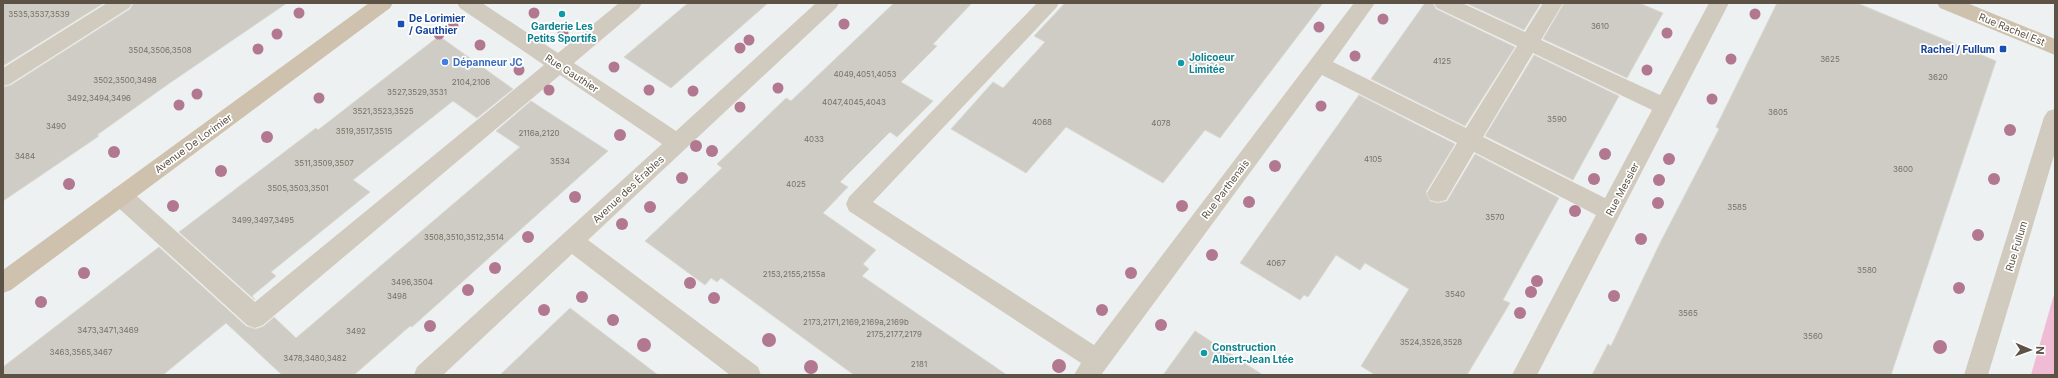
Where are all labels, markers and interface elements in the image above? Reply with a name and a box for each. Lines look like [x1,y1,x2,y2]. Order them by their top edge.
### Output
house number: 3535,3537,3539 [8,9,70,19]
marker: Garderie Les Petits Sportifs [557,9,567,19]
street label: Rue Rachel Est [1977,10,2047,48]
place label: De Lorimier / Gauthier [409,12,465,36]
marker: De Lorimier / Gauthier [396,19,406,29]
place label: Garderie Les Petits Sportifs [527,20,597,44]
house number: 3610 [1591,21,1609,31]
place label: Rachel / Fullum [1921,43,1995,55]
marker: Rachel / Fullum [1998,44,2008,54]
house number: 3504,3506,3508 [128,45,192,55]
street label: Rue Gauthier [543,51,601,95]
place label: Jolicoeur Limitée [1189,51,1235,75]
house number: 3625 [1820,54,1840,64]
place label: Dépanneur JC [453,56,523,68]
house number: 4125 [1433,56,1451,66]
marker: Dépanneur JC [440,57,450,67]
marker: Jolicoeur Limitée [1176,58,1186,68]
house number: 4049,4051,4053 [833,69,897,79]
house number: 3620 [1928,72,1948,82]
house number: 3502,3500,3498 [93,75,157,85]
house number: 2104,2106 [452,77,490,87]
house number: 3527,3529,3531 [387,87,447,97]
house number: 3492,3494,3496 [67,93,131,103]
house number: 4047,4045,4043 [822,97,886,107]
house number: 3521,3523,3525 [352,106,414,116]
house number: 3605 [1768,107,1788,117]
street label: Avenue De Lorimier [152,111,234,175]
house number: 3590 [1547,114,1567,124]
house number: 4068 [1032,117,1052,127]
house number: 4078 [1151,118,1171,128]
house number: 3490 [46,121,66,131]
house number: 3519,3517,3515 [336,126,392,136]
house number: 2116a,2120 [518,128,560,138]
house number: 4033 [804,134,824,144]
house number: 3484 [15,151,35,161]
street label: Avenue des Érables [589,152,666,225]
house number: 4105 [1364,154,1382,164]
house number: 3534 [550,156,570,166]
street label: Rue Parthenais [1199,157,1251,221]
house number: 3511,3509,3507 [294,158,354,168]
street label: Rue Messier [1603,160,1641,218]
house number: 3600 [1893,164,1913,174]
house number: 4025 [786,179,806,189]
house number: 3505,3503,3501 [267,183,329,193]
house number: 3585 [1727,202,1747,212]
house number: 3570 [1485,212,1505,222]
house number: 3499,3497,3495 [232,215,294,225]
street label: Rue Fullum [2003,219,2029,273]
house number: 3508,3510,3512,3514 [424,232,504,242]
house number: 4067 [1266,258,1286,268]
house number: 3580 [1857,265,1877,275]
house number: 2153,2155,2155a [763,269,825,279]
house number: 3496,3504 [391,277,433,287]
house number: 3540 [1445,289,1465,299]
house number: 3498 [387,291,407,301]
house number: 3565 [1678,308,1698,318]
house number: 2173,2171,2169,2169a,2169b [803,317,909,327]
house number: 3473,3471,3469 [77,325,139,335]
house number: 3492 [346,326,366,336]
house number: 2175,2177,2179 [866,329,922,339]
north arrow [2010,330,2050,370]
house number: 3560 [1803,331,1823,341]
house number: 3524,3526,3528 [1400,337,1462,347]
place label: Construction Albert-Jean Ltée [1212,341,1294,365]
text: N [2033,346,2047,355]
house number: 3463,3565,3467 [49,347,113,357]
marker: Construction Albert-Jean Ltée [1199,348,1209,358]
house number: 3478,3480,3482 [283,353,347,363]
house number: 2181 [911,359,927,369]

